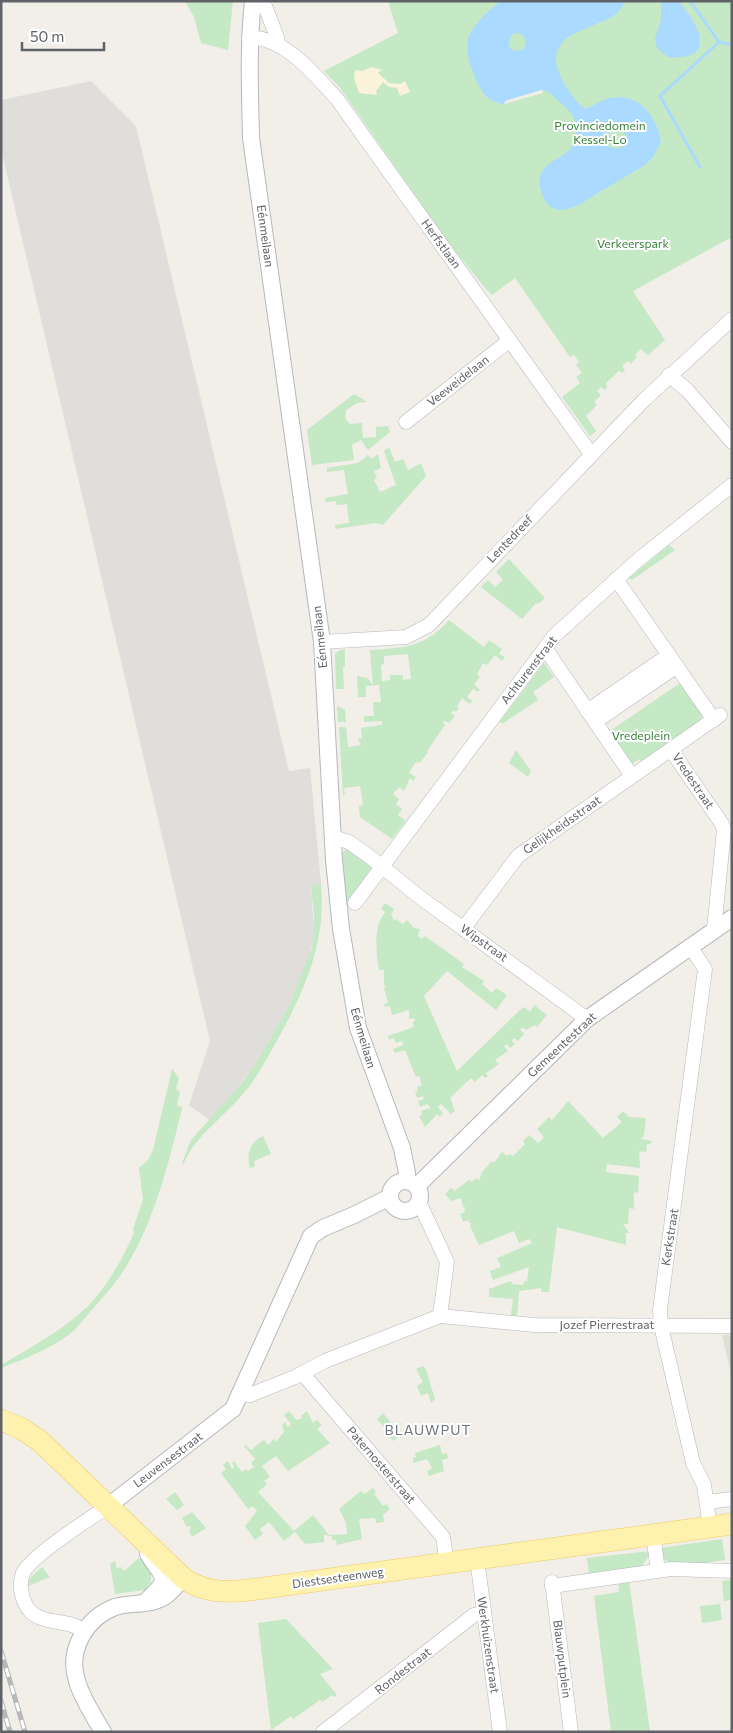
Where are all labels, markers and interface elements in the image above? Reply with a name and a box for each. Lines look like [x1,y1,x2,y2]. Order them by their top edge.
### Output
scale bar [22,20,105,52]
text: 50 m [30,27,64,45]
park label: Provinciedomein Kessel-Lo [554,118,646,146]
street label: Eénmeilaan [255,204,277,268]
street label: Herfstlaan [419,216,464,271]
park label: Verkeerspark [597,236,670,250]
street label: Veeweidelaan [424,352,491,409]
street label: Lentedreef [483,512,535,565]
street label: Eénmeilaan [309,605,329,669]
street label: Achturenstraat [497,632,559,706]
park label: Vredeplein [612,728,670,742]
street label: Vredestraat [670,750,718,811]
street label: Gelijkheidsstraat [520,792,603,856]
street label: Wipstraat [458,921,511,964]
street label: Eénmeilaan [349,1006,379,1070]
street label: Gemeentestraat [524,1009,599,1080]
street label: Kerkstraat [658,1207,680,1266]
street label: Jozef Pierrestraat [559,1317,655,1332]
district label: BLAUWPUT [385,1421,471,1438]
street label: Paternosterstraat [345,1423,419,1506]
street label: Leuvensestraat [130,1428,205,1490]
street label: Diestsesteenweg [291,1564,385,1590]
street label: Werkhuizenstraat [475,1596,503,1694]
street label: Blauwputplein [551,1619,575,1699]
street label: Rondestraat [371,1644,433,1696]

